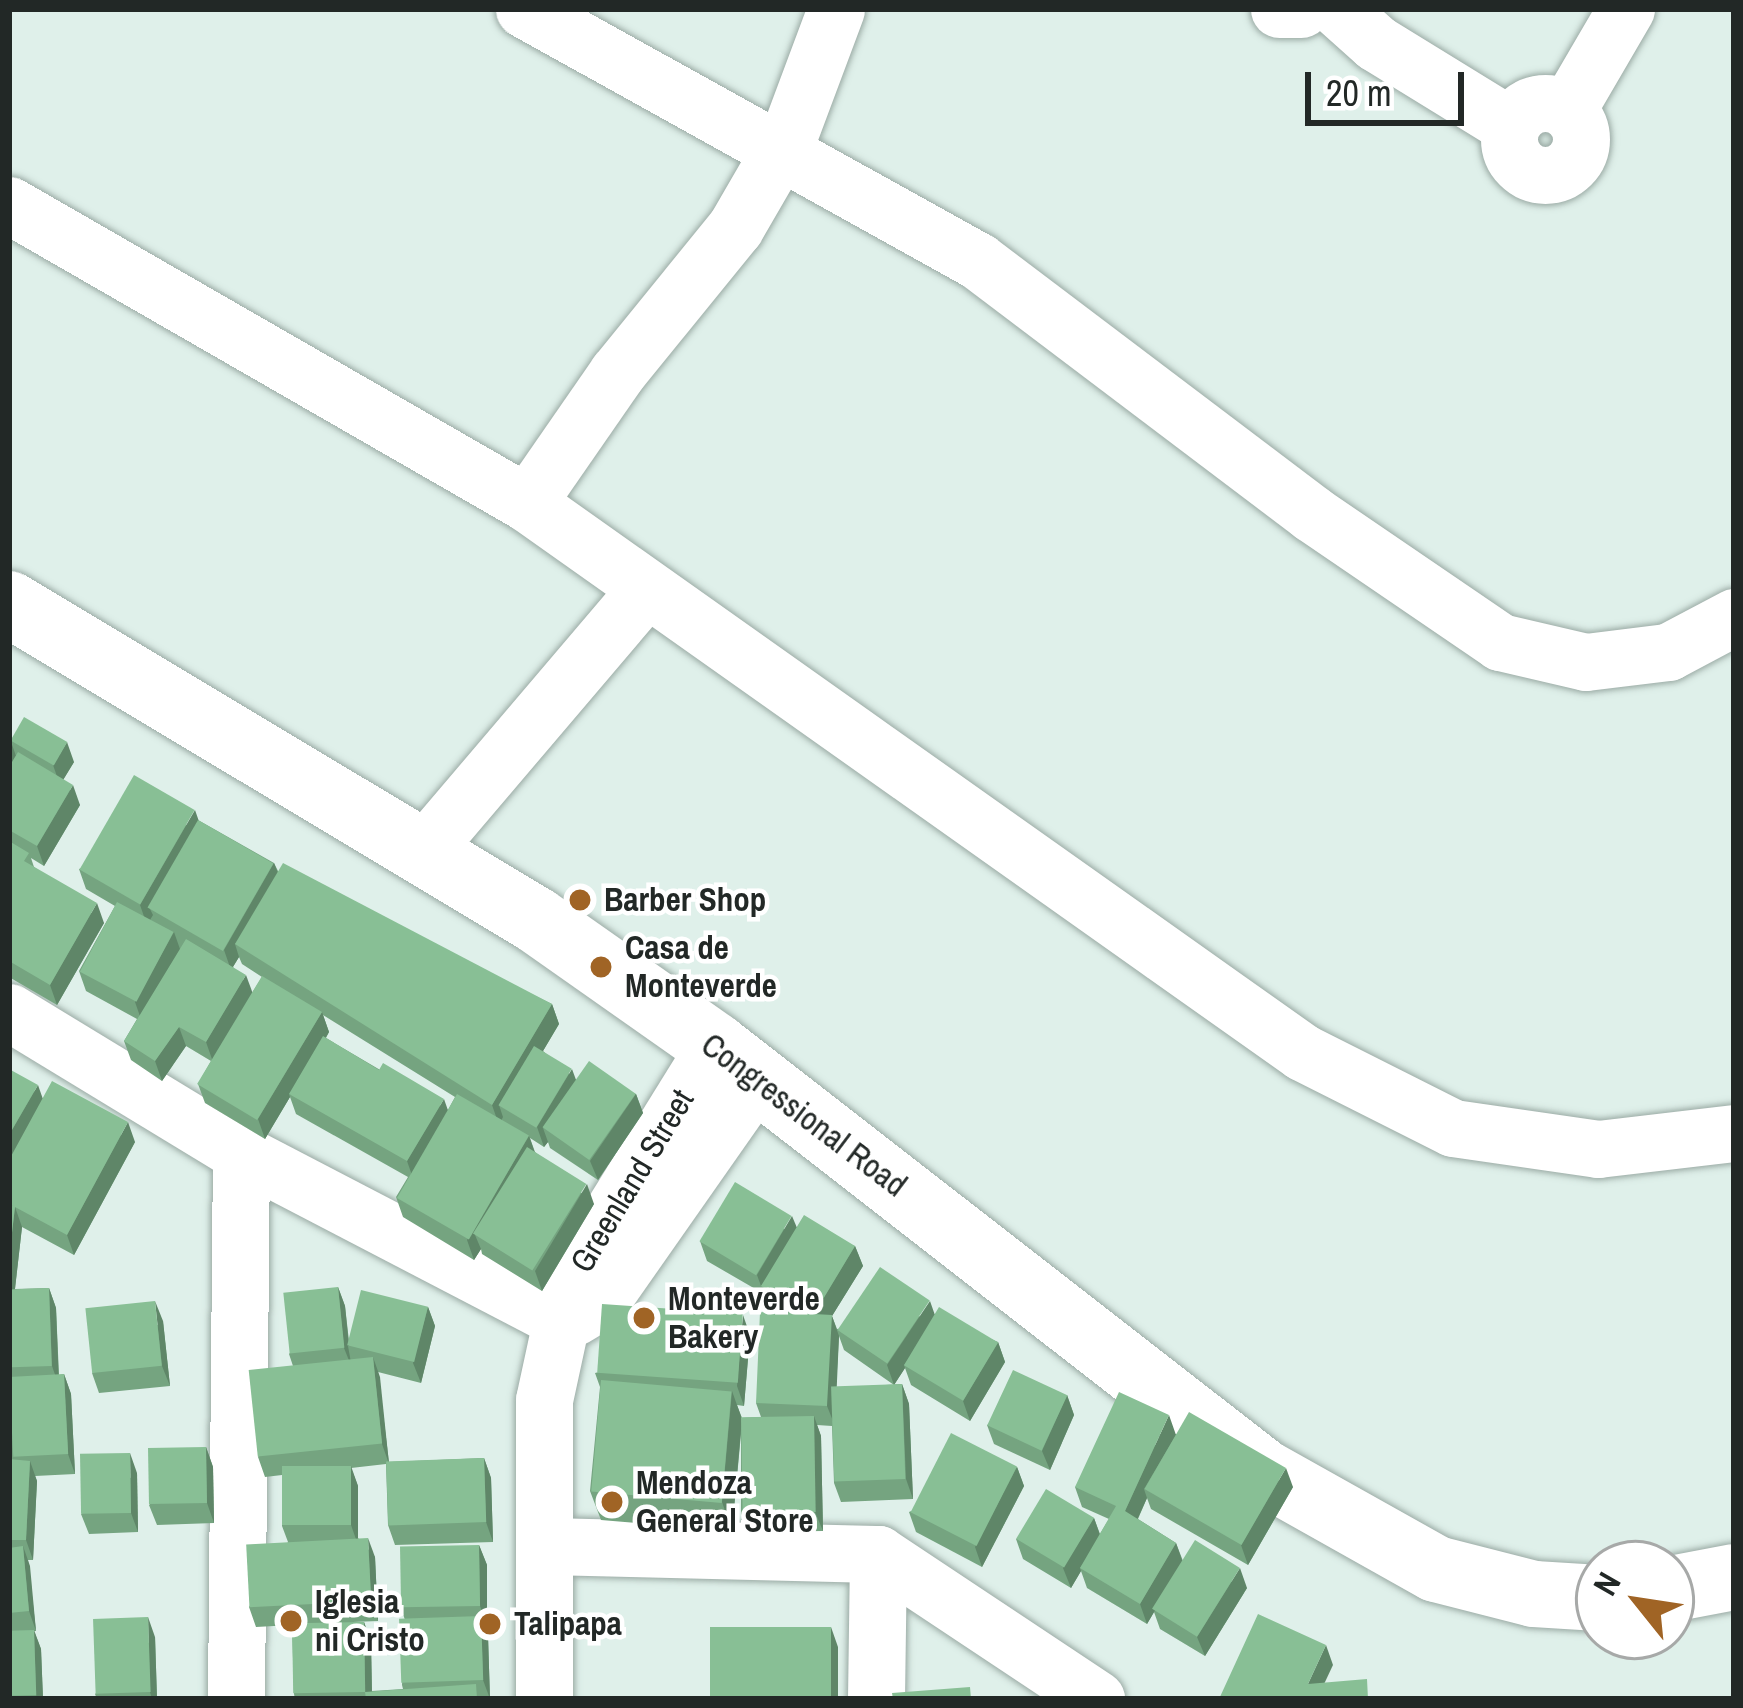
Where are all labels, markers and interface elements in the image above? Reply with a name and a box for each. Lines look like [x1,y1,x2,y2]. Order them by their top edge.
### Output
scale bar [1311,48,1470,122]
text: 20 m [1326,69,1392,117]
place label: Barber Shop [604,880,766,920]
marker: Barber Shop [567,887,593,913]
place label: Casa de Monteverde [625,928,777,1006]
marker: Casa de Monteverde [588,954,614,980]
street label: Congressional Road [694,1025,914,1205]
street label: Greenland Street [562,1082,702,1280]
place label: Monteverde Bakery [668,1279,820,1357]
marker: Monteverde Bakery [631,1305,657,1331]
place label: Mendoza General Store [636,1463,813,1541]
marker: Mendoza General Store [599,1489,625,1515]
north arrow [1575,1540,1695,1660]
text: N [1582,1564,1630,1603]
place label: Iglesia ni Cristo [315,1582,425,1660]
place label: Talipapa [514,1604,622,1644]
marker: Iglesia ni Cristo [278,1608,304,1634]
marker: Talipapa [477,1611,503,1637]

